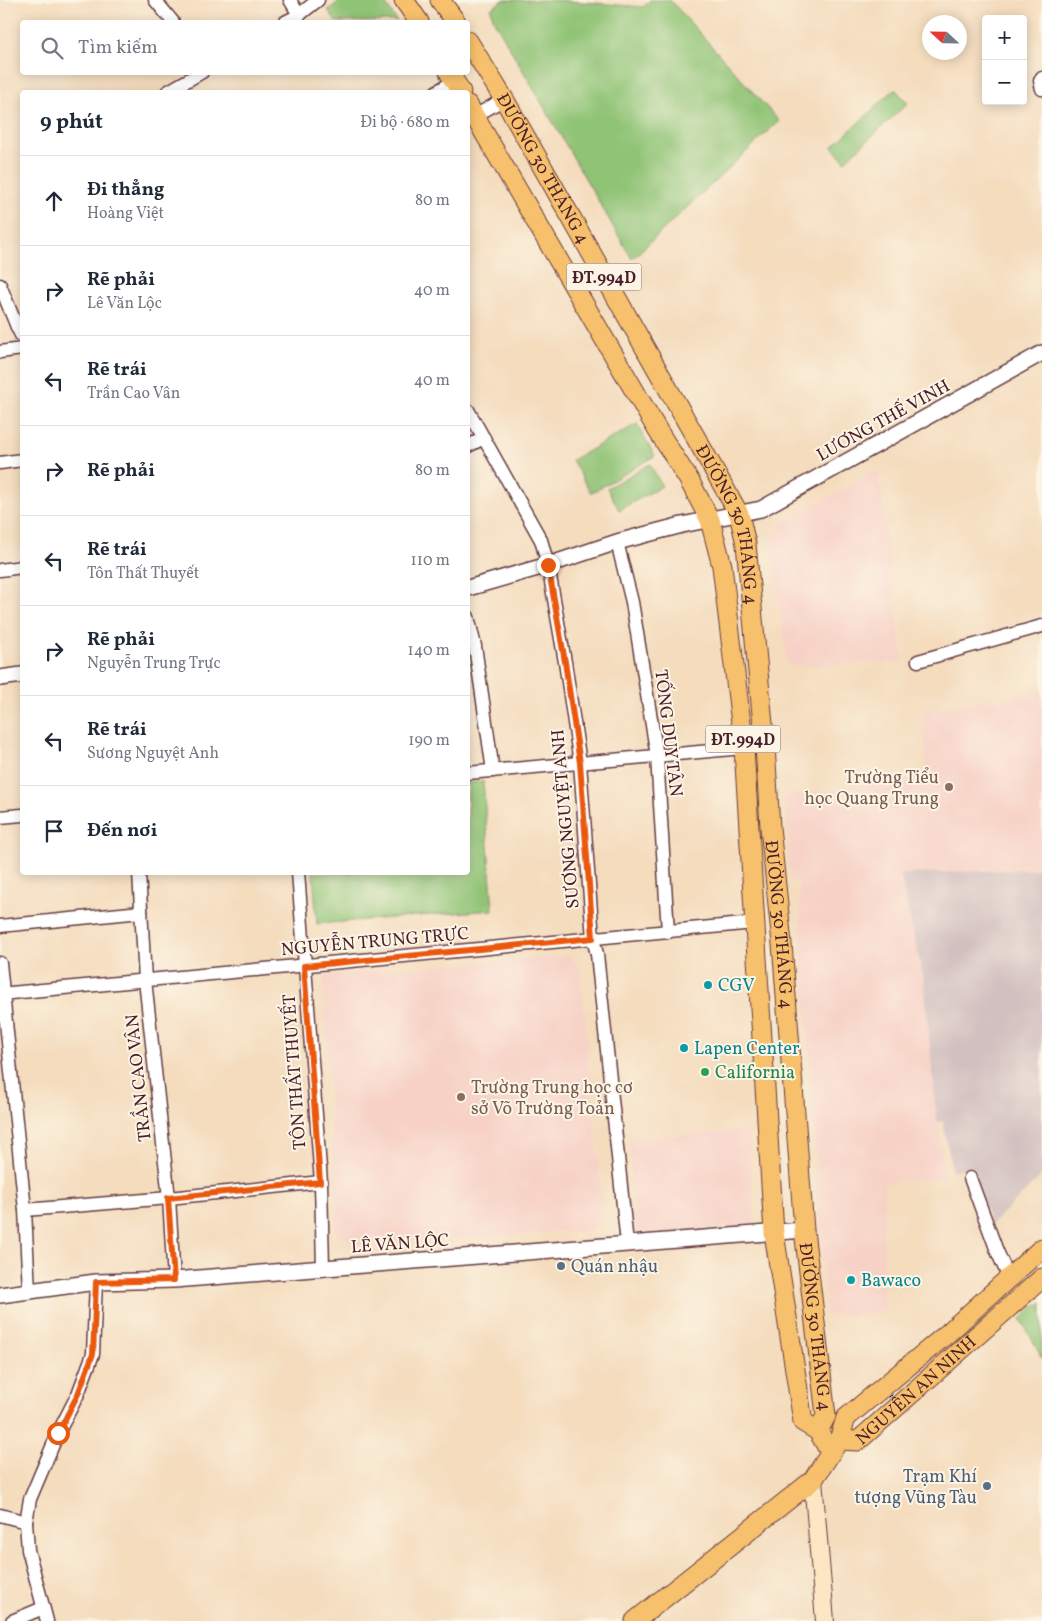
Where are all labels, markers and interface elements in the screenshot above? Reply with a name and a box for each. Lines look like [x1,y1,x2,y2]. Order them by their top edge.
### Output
north arrow [922,15,967,60]
map controls [982,15,1027,105]
button: + [982,15,1027,60]
search box [20,20,470,75]
icon: search [38,34,66,62]
text: Tìm kiếm [78,35,158,61]
button: − [982,60,1027,105]
street label: ĐƯỜNG 30 THÁNG 4 [489,89,595,249]
text: 9 phút [40,108,103,137]
text: Đi bộ · 680 m [360,112,450,134]
text: Đi thẳng [87,177,164,203]
icon: ahead [40,187,68,215]
text: 80 m [415,190,450,212]
text: Hoàng Việt [87,203,164,225]
road number: ĐT.994D [566,264,642,290]
text: Rẽ phải [87,267,155,293]
icon: right [40,277,68,305]
text: 40 m [414,280,450,302]
text: Lê Văn Lộc [87,293,162,315]
text: Rẽ trái [87,357,147,383]
icon: left [40,367,68,395]
text: 40 m [414,370,450,392]
street label: LƯƠNG THẾ VINH [811,372,955,468]
text: Trần Cao Vân [87,383,180,405]
street label: ĐƯỜNG 30 THÁNG 4 [688,441,763,606]
icon: right [40,457,68,485]
text: Rẽ phải [87,458,155,484]
text: 80 m [415,460,450,482]
text: Rẽ trái [87,537,147,563]
icon: left [40,547,68,575]
text: 110 m [411,550,450,572]
route end [537,554,560,577]
text: Tôn Thất Thuyết [87,563,199,585]
text: Rẽ phải [87,627,155,653]
icon: right [40,637,68,665]
text: 140 m [408,640,450,662]
text: Nguyễn Trung Trực [87,653,221,675]
street label: TỐNG DUY TÂN [647,668,690,798]
text: Rẽ trái [87,717,147,743]
road number: ĐT.994D [706,726,780,752]
icon: left [40,727,68,755]
street label: SƯƠNG NGUYỆT ANH [546,728,587,910]
text: 190 m [408,730,450,752]
text: Sương Nguyệt Anh [87,743,219,765]
place label: Trường Tiểu học Quang Trung [804,766,939,812]
marker: Trường Tiểu học Quang Trung [943,781,955,793]
icon: arrive [40,817,68,845]
text: Đến nơi [87,818,157,844]
street label: ĐƯỜNG 30 THÁNG 4 [757,839,798,1010]
street label: NGUYỄN TRUNG TRỰC [280,918,470,963]
place label: CGV [718,974,755,999]
marker: CGV [702,979,714,991]
street label: TÔN THẤT THUYẾT [276,993,313,1151]
street label: TRẦN CAO VÂN [117,1013,159,1143]
place label: Lapen Center [694,1037,800,1062]
marker: Lapen Center [678,1042,690,1054]
place label: California [715,1061,795,1086]
marker: California [699,1066,711,1078]
place label: Trường Trung học cơ sở Võ Trường Toản [471,1076,633,1122]
marker: Trường Trung học cơ sở Võ Trường Toản [455,1091,467,1103]
street label: LÊ VĂN LỘC [350,1229,450,1260]
street label: ĐƯỜNG 30 THÁNG 4 [792,1241,836,1413]
place label: Quán nhậu [571,1255,658,1280]
marker: Quán nhậu [555,1260,567,1272]
place label: Bawaco [861,1269,921,1294]
marker: Bawaco [845,1274,857,1286]
street label: NGUYỄN AN NINH [851,1331,983,1452]
route start [47,1422,70,1445]
place label: Trạm Khí tượng Vũng Tàu [854,1465,978,1511]
marker: Trạm Khí tượng Vũng Tàu [981,1480,993,1492]

